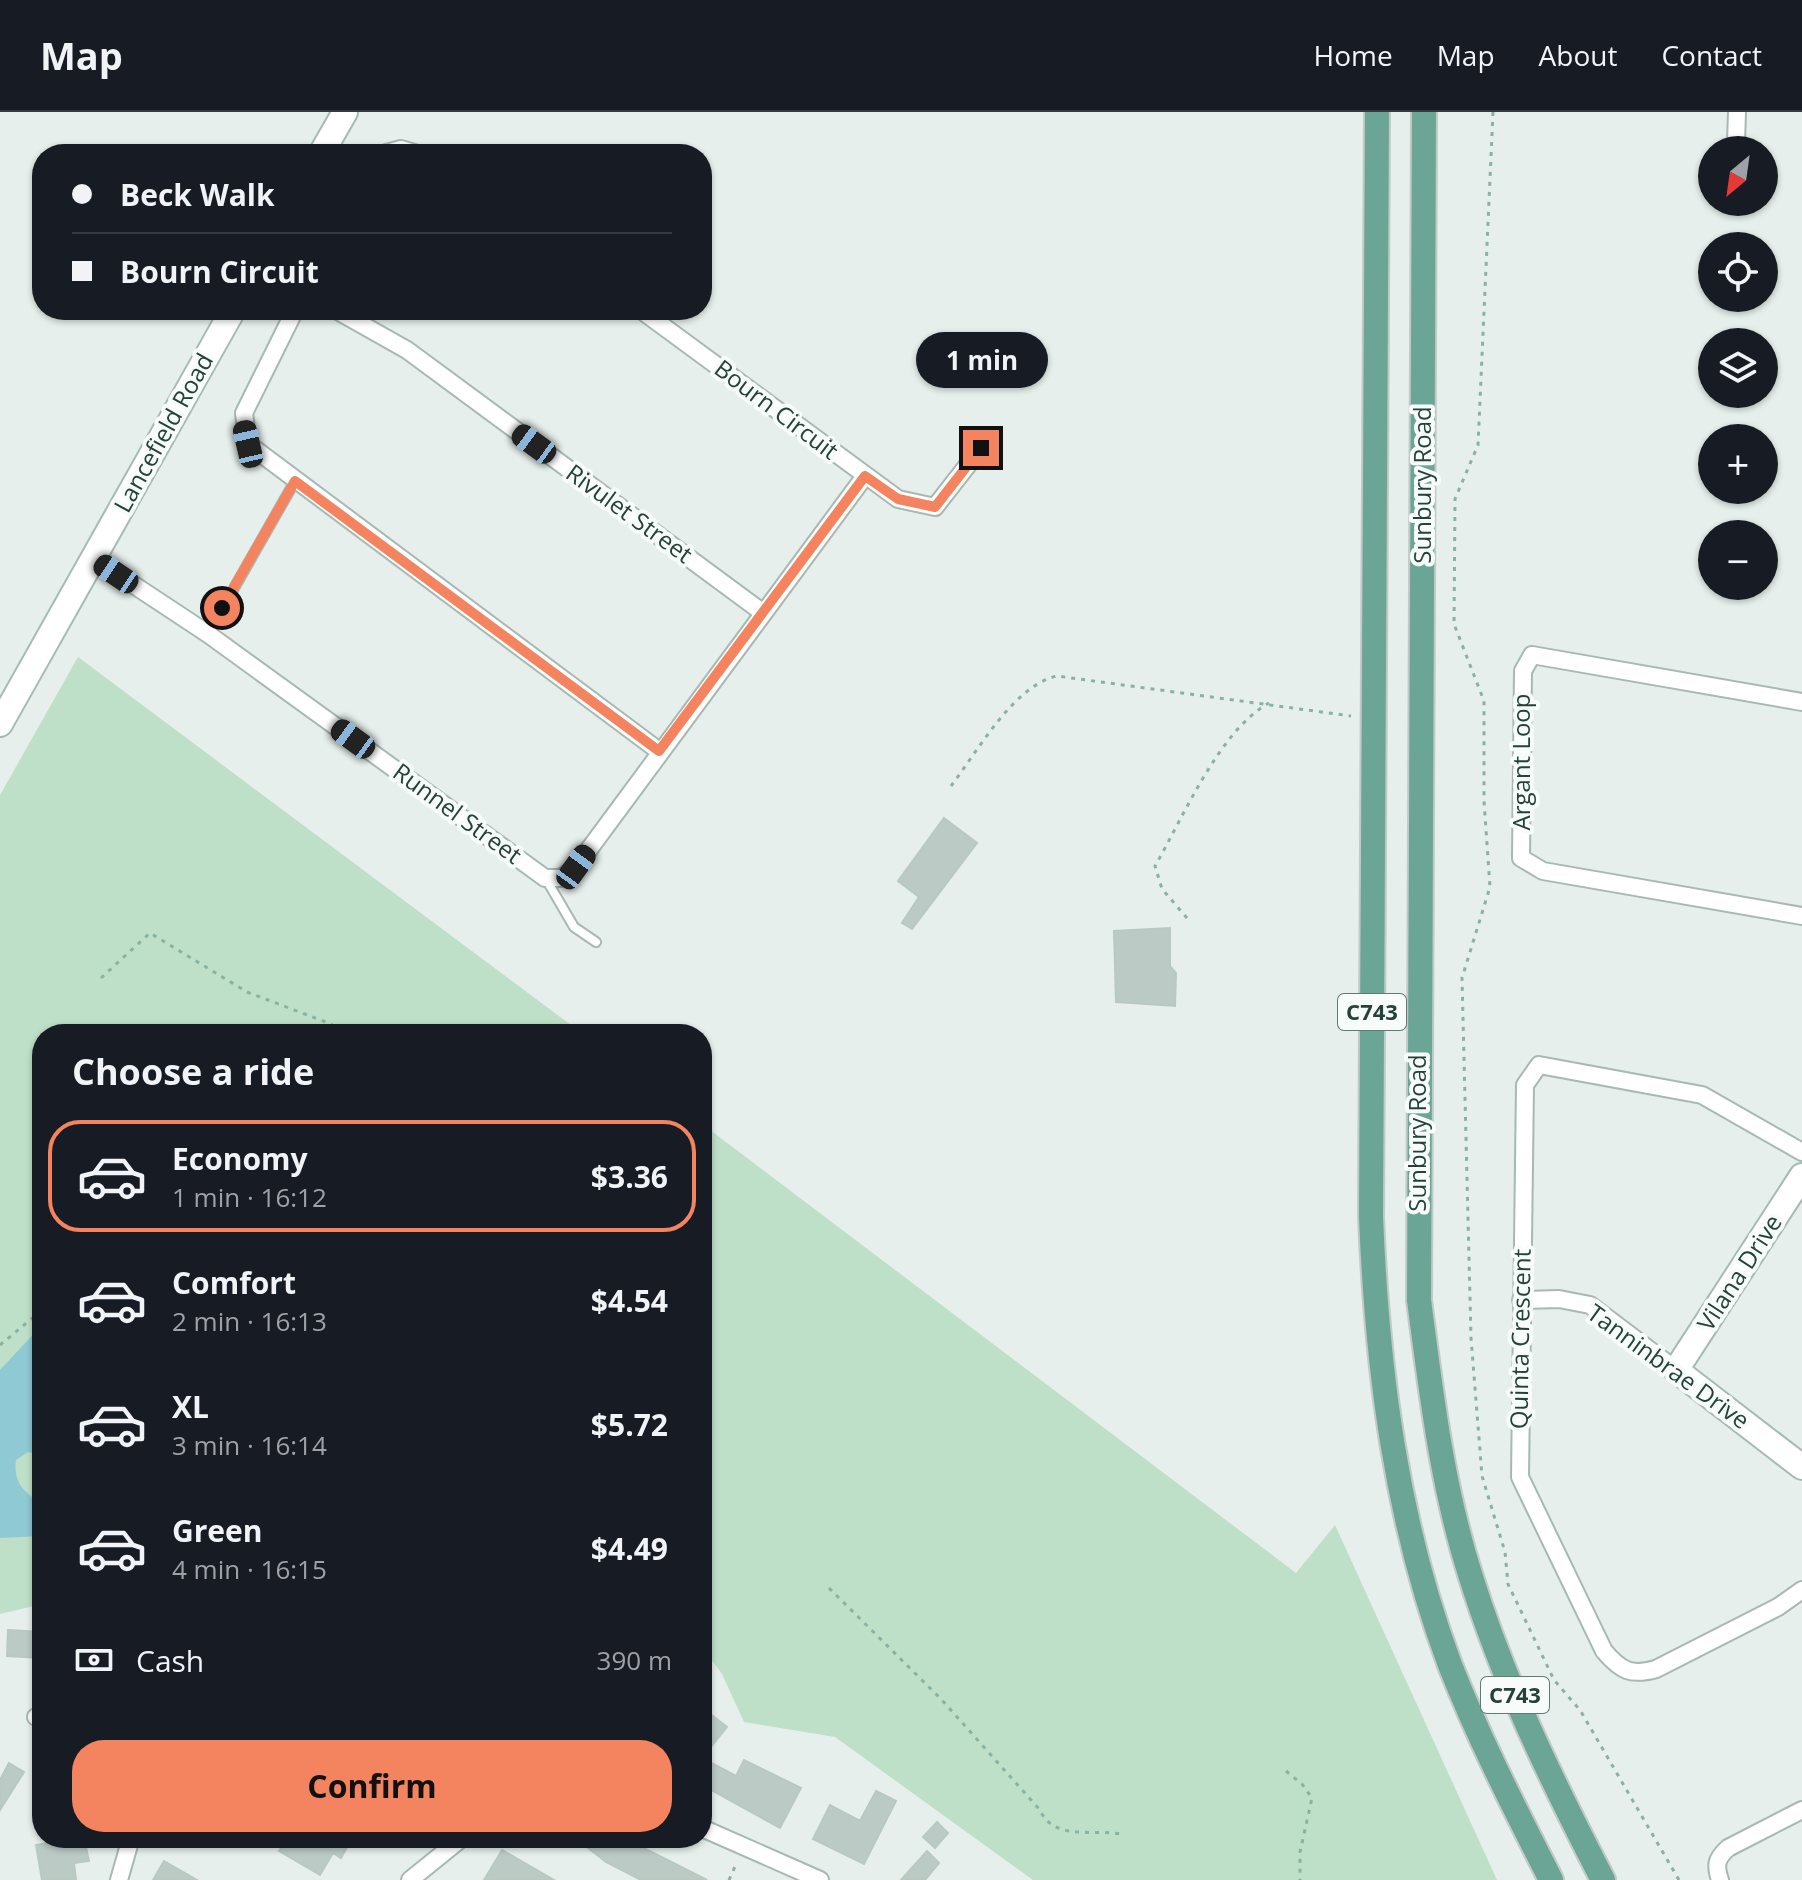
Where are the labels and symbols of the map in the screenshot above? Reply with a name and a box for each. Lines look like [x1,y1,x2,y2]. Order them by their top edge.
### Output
north arrow [1698,136,1778,216]
callout: 1 min [915,332,1047,388]
street label: Lancefield Road [105,347,220,518]
street label: Bourn Circuit [708,351,846,466]
street label: Sunbury Road [1405,406,1438,564]
car [231,418,265,470]
car [508,420,560,468]
route end [963,430,999,466]
street label: Rivulet Street [560,456,700,570]
car [89,551,143,597]
route start [204,590,240,626]
street label: Argant Loop [1504,694,1537,830]
car [327,715,379,763]
street label: Runnel Street [387,755,529,871]
car [552,841,600,893]
road number: C743 [1338,994,1406,1030]
street label: Sunbury Road [1400,1054,1433,1212]
street label: Vilana Drive [1689,1208,1789,1337]
street label: Quinta Crescent [1501,1249,1538,1429]
street label: Tanninbrae Drive [1581,1296,1757,1436]
road number: C743 [1481,1677,1549,1713]

